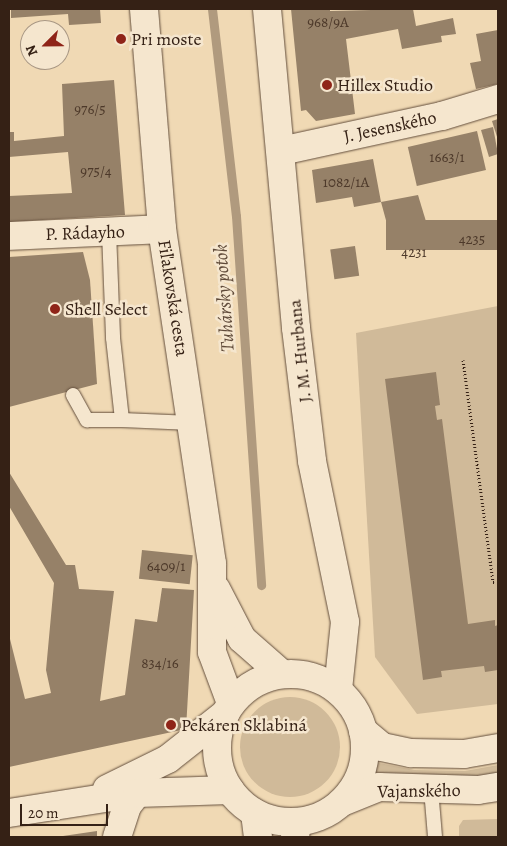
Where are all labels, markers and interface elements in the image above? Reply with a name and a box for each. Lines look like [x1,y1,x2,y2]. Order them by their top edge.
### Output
house number: 968/9A [307,14,349,32]
north arrow [20,20,70,70]
place label: Pri moste [131,28,201,50]
marker: Pri moste [115,33,127,45]
text: N [21,42,42,59]
place label: Hillex Studio [337,74,433,96]
marker: Hillex Studio [321,79,333,91]
house number: 976/5 [74,101,106,119]
street label: J. Jesenského [341,107,439,147]
house number: 1663/1 [429,149,465,167]
house number: 975/4 [80,163,112,181]
house number: 1082/1A [323,174,369,192]
street label: P. Rádayho [45,221,125,245]
house number: 4235 [459,231,485,249]
street label: Fiľakovská cesta [153,238,193,358]
water label: Tuhársky potok [210,243,240,353]
house number: 4231 [401,244,427,262]
place label: Shell Select [65,298,148,320]
street label: J. M. Hurbana [284,298,316,404]
marker: Shell Select [49,303,61,315]
house number: 6409/1 [147,558,185,576]
house number: 834/16 [141,655,179,673]
place label: Pekáren Sklabiná [181,714,307,736]
marker: Pekáren Sklabiná [165,719,177,731]
street label: Vajanského [377,779,461,803]
scale bar [22,794,110,826]
text: 20 m [28,803,59,823]

